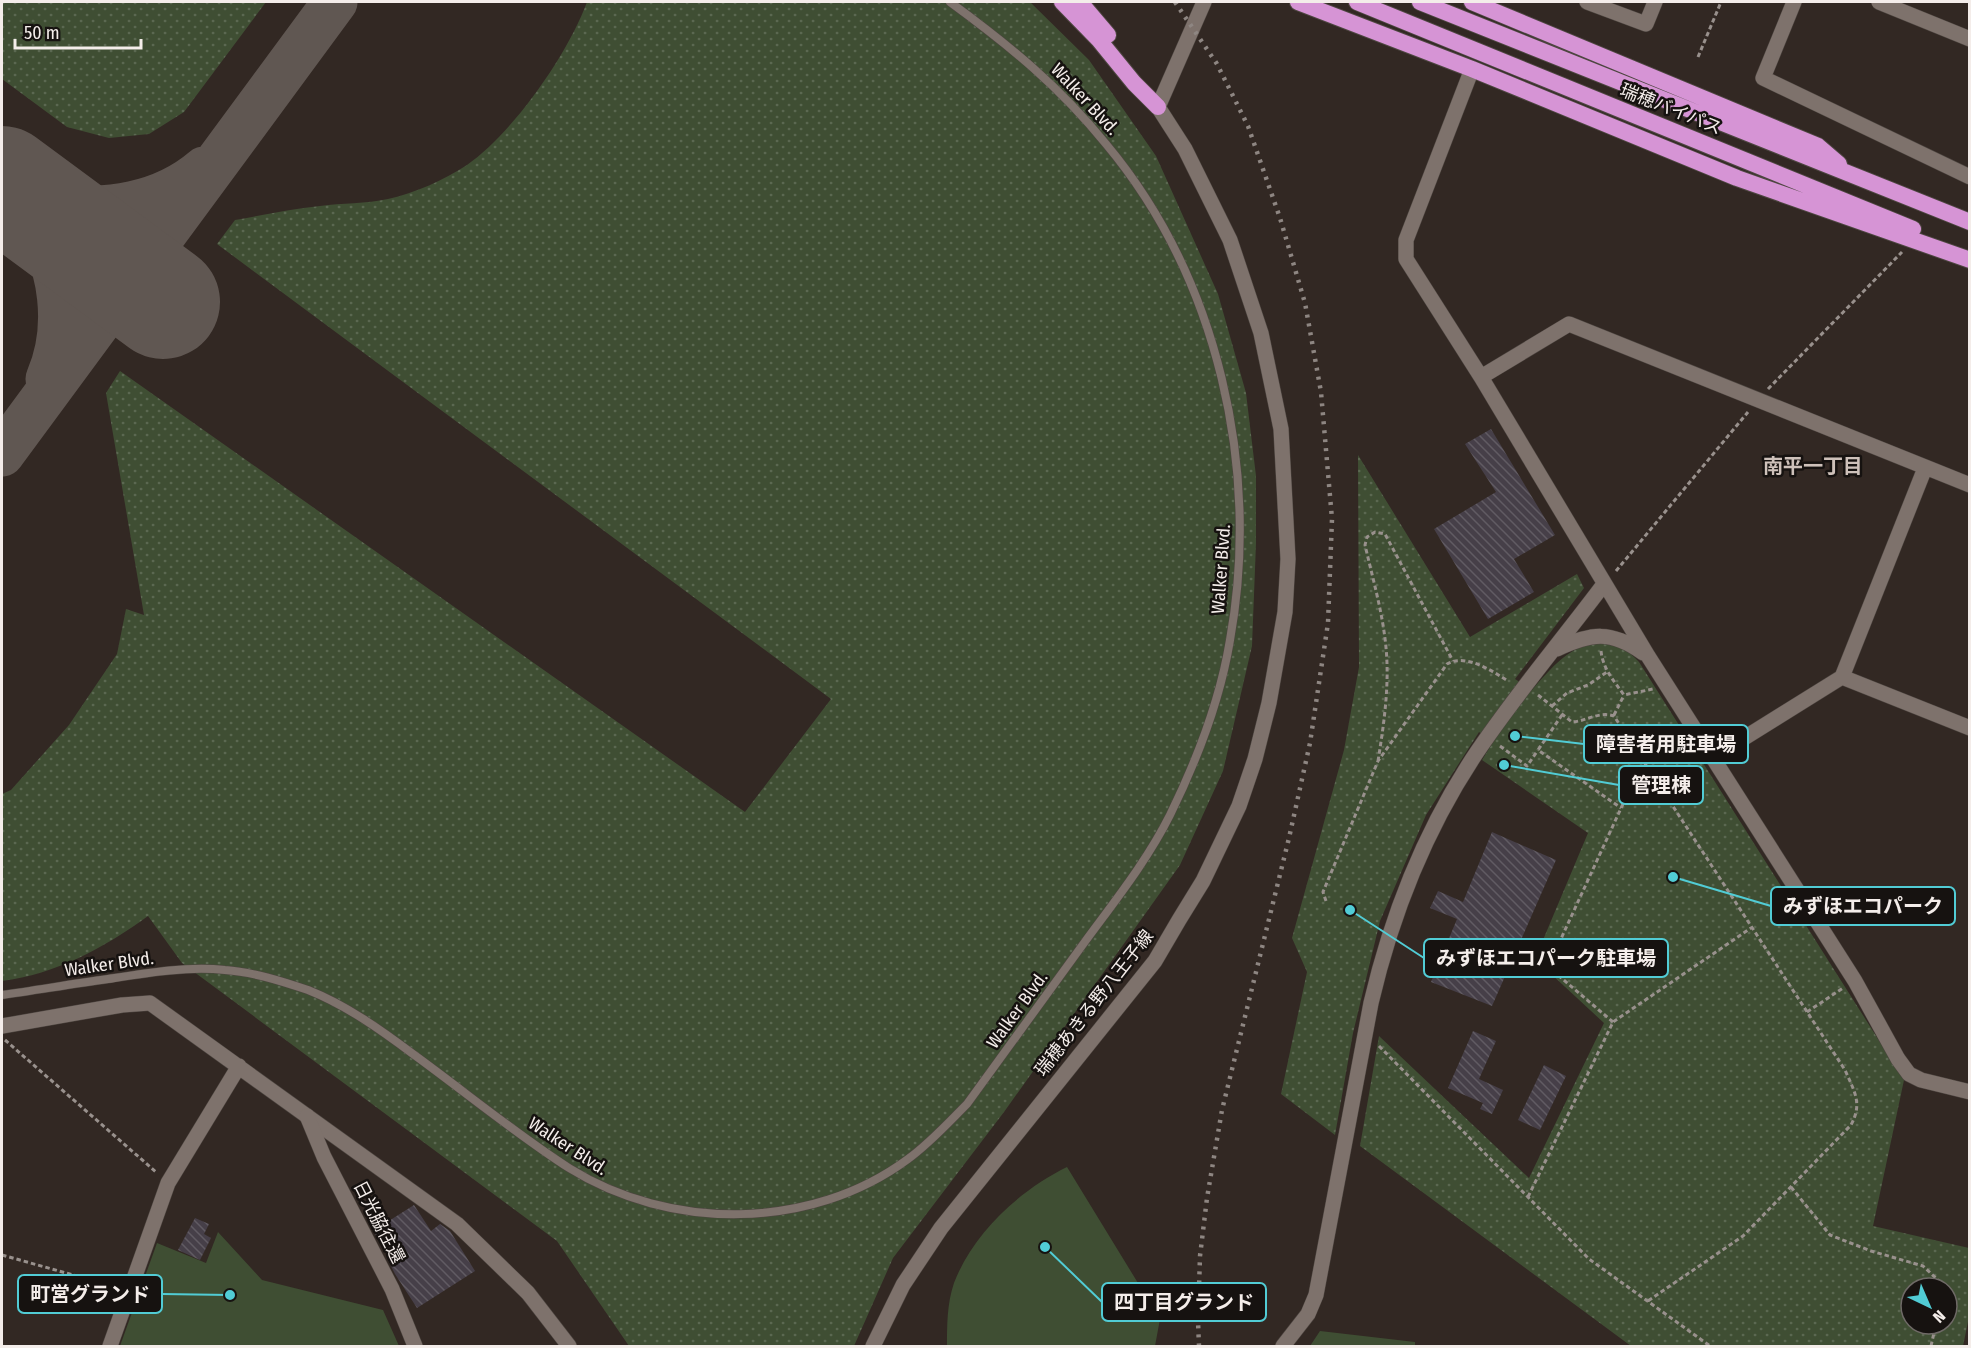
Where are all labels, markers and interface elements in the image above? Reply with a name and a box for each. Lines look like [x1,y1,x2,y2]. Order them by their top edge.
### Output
scale bar [15,12,141,50]
text: 50 m [24,22,60,44]
street label: Walker Blvd. [1046,59,1124,139]
street label: 瑞穂バイパス [1617,79,1725,139]
district label: 南平一丁目 [1763,454,1863,478]
street label: Walker Blvd. [1207,523,1235,615]
callout: 障害者用駐車場 [1584,725,1748,763]
text: 障害者用駐車場 [1596,732,1736,756]
callout: 管理棟 [1619,766,1703,804]
text: 管理棟 [1631,773,1691,797]
callout: みずほエコパーク [1771,887,1955,925]
text: みずほエコパーク [1783,894,1943,918]
street label: 瑞穂あきる野八王子線 [1030,925,1158,1081]
callout: みずほエコパーク駐車場 [1424,939,1668,977]
text: みずほエコパーク駐車場 [1436,946,1656,970]
street label: Walker Blvd. [63,947,155,981]
street label: Walker Blvd. [982,967,1052,1053]
street label: Walker Blvd. [524,1112,612,1180]
street label: 日光脇往還 [349,1177,409,1267]
callout: 町営グランド [18,1275,162,1313]
north arrow [1899,1276,1959,1336]
text: 町営グランド [30,1282,150,1306]
callout: 四丁目グランド [1102,1283,1266,1321]
text: 四丁目グランド [1114,1290,1254,1314]
text: N [1929,1306,1949,1327]

